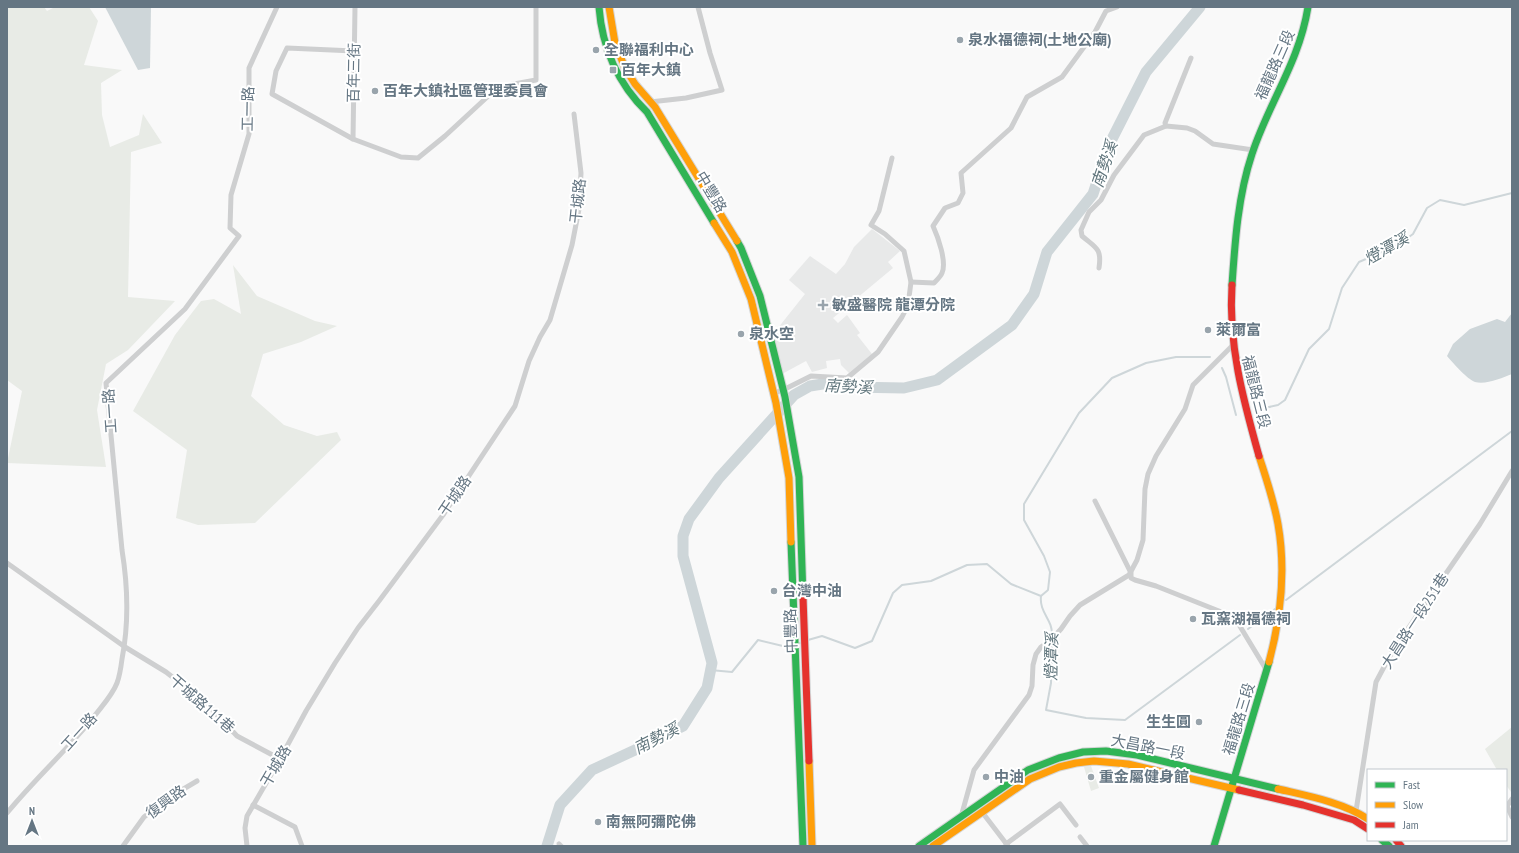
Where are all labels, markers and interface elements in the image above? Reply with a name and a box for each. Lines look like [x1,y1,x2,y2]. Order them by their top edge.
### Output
street label: 福龍路三段 [1251,27,1298,103]
place label: 泉水福德祠(土地公廟) [968,30,1111,49]
marker: 泉水福德祠(土地公廟) [955,35,965,45]
place label: 全聯福利中心 [604,40,694,59]
street label: 百年三街 [343,43,364,103]
marker: 全聯福利中心 [591,45,601,55]
place label: 百年大鎮 [621,60,681,79]
marker: 百年大鎮 [608,65,618,75]
place label: 百年大鎮社區管理委員會 [383,81,548,100]
street label: 工一路 [238,86,257,132]
marker: 百年大鎮社區管理委員會 [370,86,380,96]
water label: 南勢溪 [1087,136,1122,190]
street label: 中豐路 [692,168,731,216]
street label: 干城路 [566,178,589,224]
water label: 燈潭溪 [1360,227,1414,268]
place label: 敏盛醫院 龍潭分院 [832,295,955,314]
marker: 敏盛醫院 龍潭分院 [817,299,829,311]
place label: 萊爾富 [1216,320,1261,339]
place label: 泉水空 [749,324,794,343]
marker: 萊爾富 [1203,325,1213,335]
marker: 泉水空 [736,329,746,339]
street label: 福龍路三段 [1238,353,1275,431]
water label: 南勢溪 [824,375,874,397]
street label: 工一路 [98,388,121,434]
street label: 干城路 [434,472,475,520]
street label: 大昌路一段251巷 [1377,569,1453,672]
place label: 台灣中油 [782,581,842,600]
marker: 台灣中油 [769,586,779,596]
street label: 中豐路 [780,608,801,654]
place label: 瓦窯湖福德祠 [1201,609,1291,628]
marker: 瓦窯湖福德祠 [1188,614,1198,624]
water label: 燈潭溪 [1041,631,1061,681]
street label: 干城路111巷 [166,670,239,737]
street label: 福龍路三段 [1218,680,1259,758]
street label: 工一路 [57,709,101,755]
place label: 生生圓 [1146,712,1191,731]
water label: 南勢溪 [630,717,684,758]
marker: 生生圓 [1194,717,1204,727]
street label: 大昌路一段 [1109,730,1187,763]
street label: 干城路 [256,742,295,790]
place label: 中油 [994,767,1024,786]
place label: 重金屬健身館 [1099,767,1189,786]
legend [1367,769,1507,841]
marker: 中油 [981,772,991,782]
marker: 重金屬健身館 [1086,772,1096,782]
text: Fast [1403,777,1421,792]
street label: 復興路 [142,781,189,823]
text: Slow [1403,797,1424,812]
north arrow [12,801,52,841]
text: N [29,804,35,818]
place label: 南無阿彌陀佛 [606,812,696,831]
marker: 南無阿彌陀佛 [593,817,603,827]
text: Jam [1402,817,1419,832]

